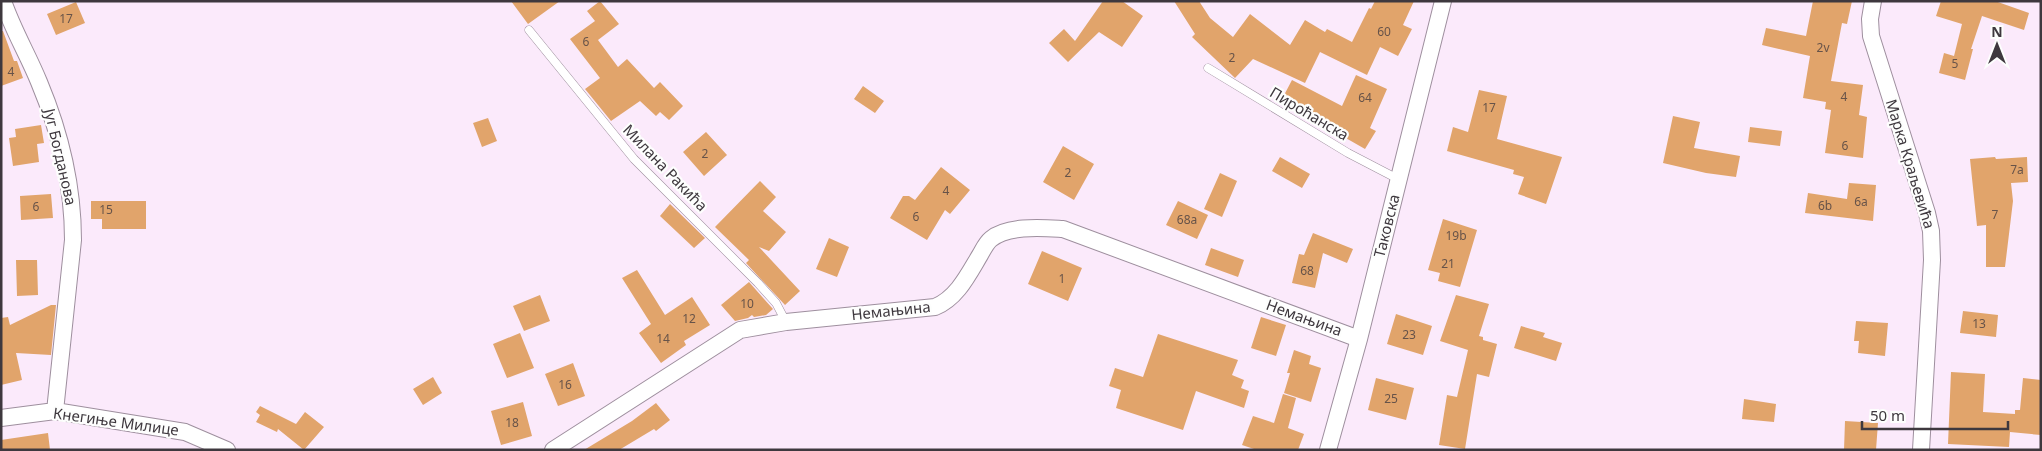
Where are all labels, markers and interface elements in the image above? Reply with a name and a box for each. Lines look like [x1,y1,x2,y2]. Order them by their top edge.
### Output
house number: 17 [59,10,73,27]
north arrow [1972,20,2022,70]
text: N [1991,22,2003,41]
house number: 60 [1377,23,1391,40]
house number: 6 [583,33,590,50]
house number: 2v [1817,39,1830,56]
house number: 2 [1229,49,1236,66]
house number: 5 [1952,55,1959,72]
house number: 4 [8,63,15,80]
street label: Пироћанска [1266,82,1353,145]
house number: 4 [1841,88,1848,105]
house number: 64 [1358,89,1372,106]
street label: Марка Краљевића [1882,97,1940,231]
house number: 17 [1482,99,1496,116]
street label: Југ Богданова [40,105,82,207]
street label: Милана Ракића [619,120,712,215]
house number: 6 [1842,137,1849,154]
house number: 2 [702,145,709,162]
house number: 7a [2010,161,2024,178]
house number: 2 [1065,164,1072,181]
house number: 4 [943,182,950,199]
street label: Таковска [1369,192,1404,259]
house number: 6a [1854,193,1868,210]
house number: 6b [1818,197,1832,214]
house number: 6 [33,198,40,215]
house number: 15 [99,201,113,218]
house number: 7 [1992,206,1999,223]
house number: 6 [913,208,920,225]
house number: 68a [1177,211,1197,228]
house number: 19b [1445,227,1467,244]
house number: 21 [1441,255,1455,272]
house number: 68 [1300,262,1314,279]
house number: 1 [1059,270,1065,287]
street label: Немањина [1264,294,1345,340]
house number: 10 [740,295,754,312]
street label: Немањина [850,296,931,324]
house number: 12 [682,310,696,327]
house number: 13 [1972,315,1986,332]
house number: 23 [1402,326,1416,343]
house number: 14 [656,330,670,347]
house number: 16 [558,376,572,393]
house number: 25 [1384,390,1398,407]
scale bar [1862,398,2008,430]
street label: Кнегиње Милице [52,402,180,440]
text: 50 m [1870,405,1905,425]
house number: 18 [505,414,519,431]

